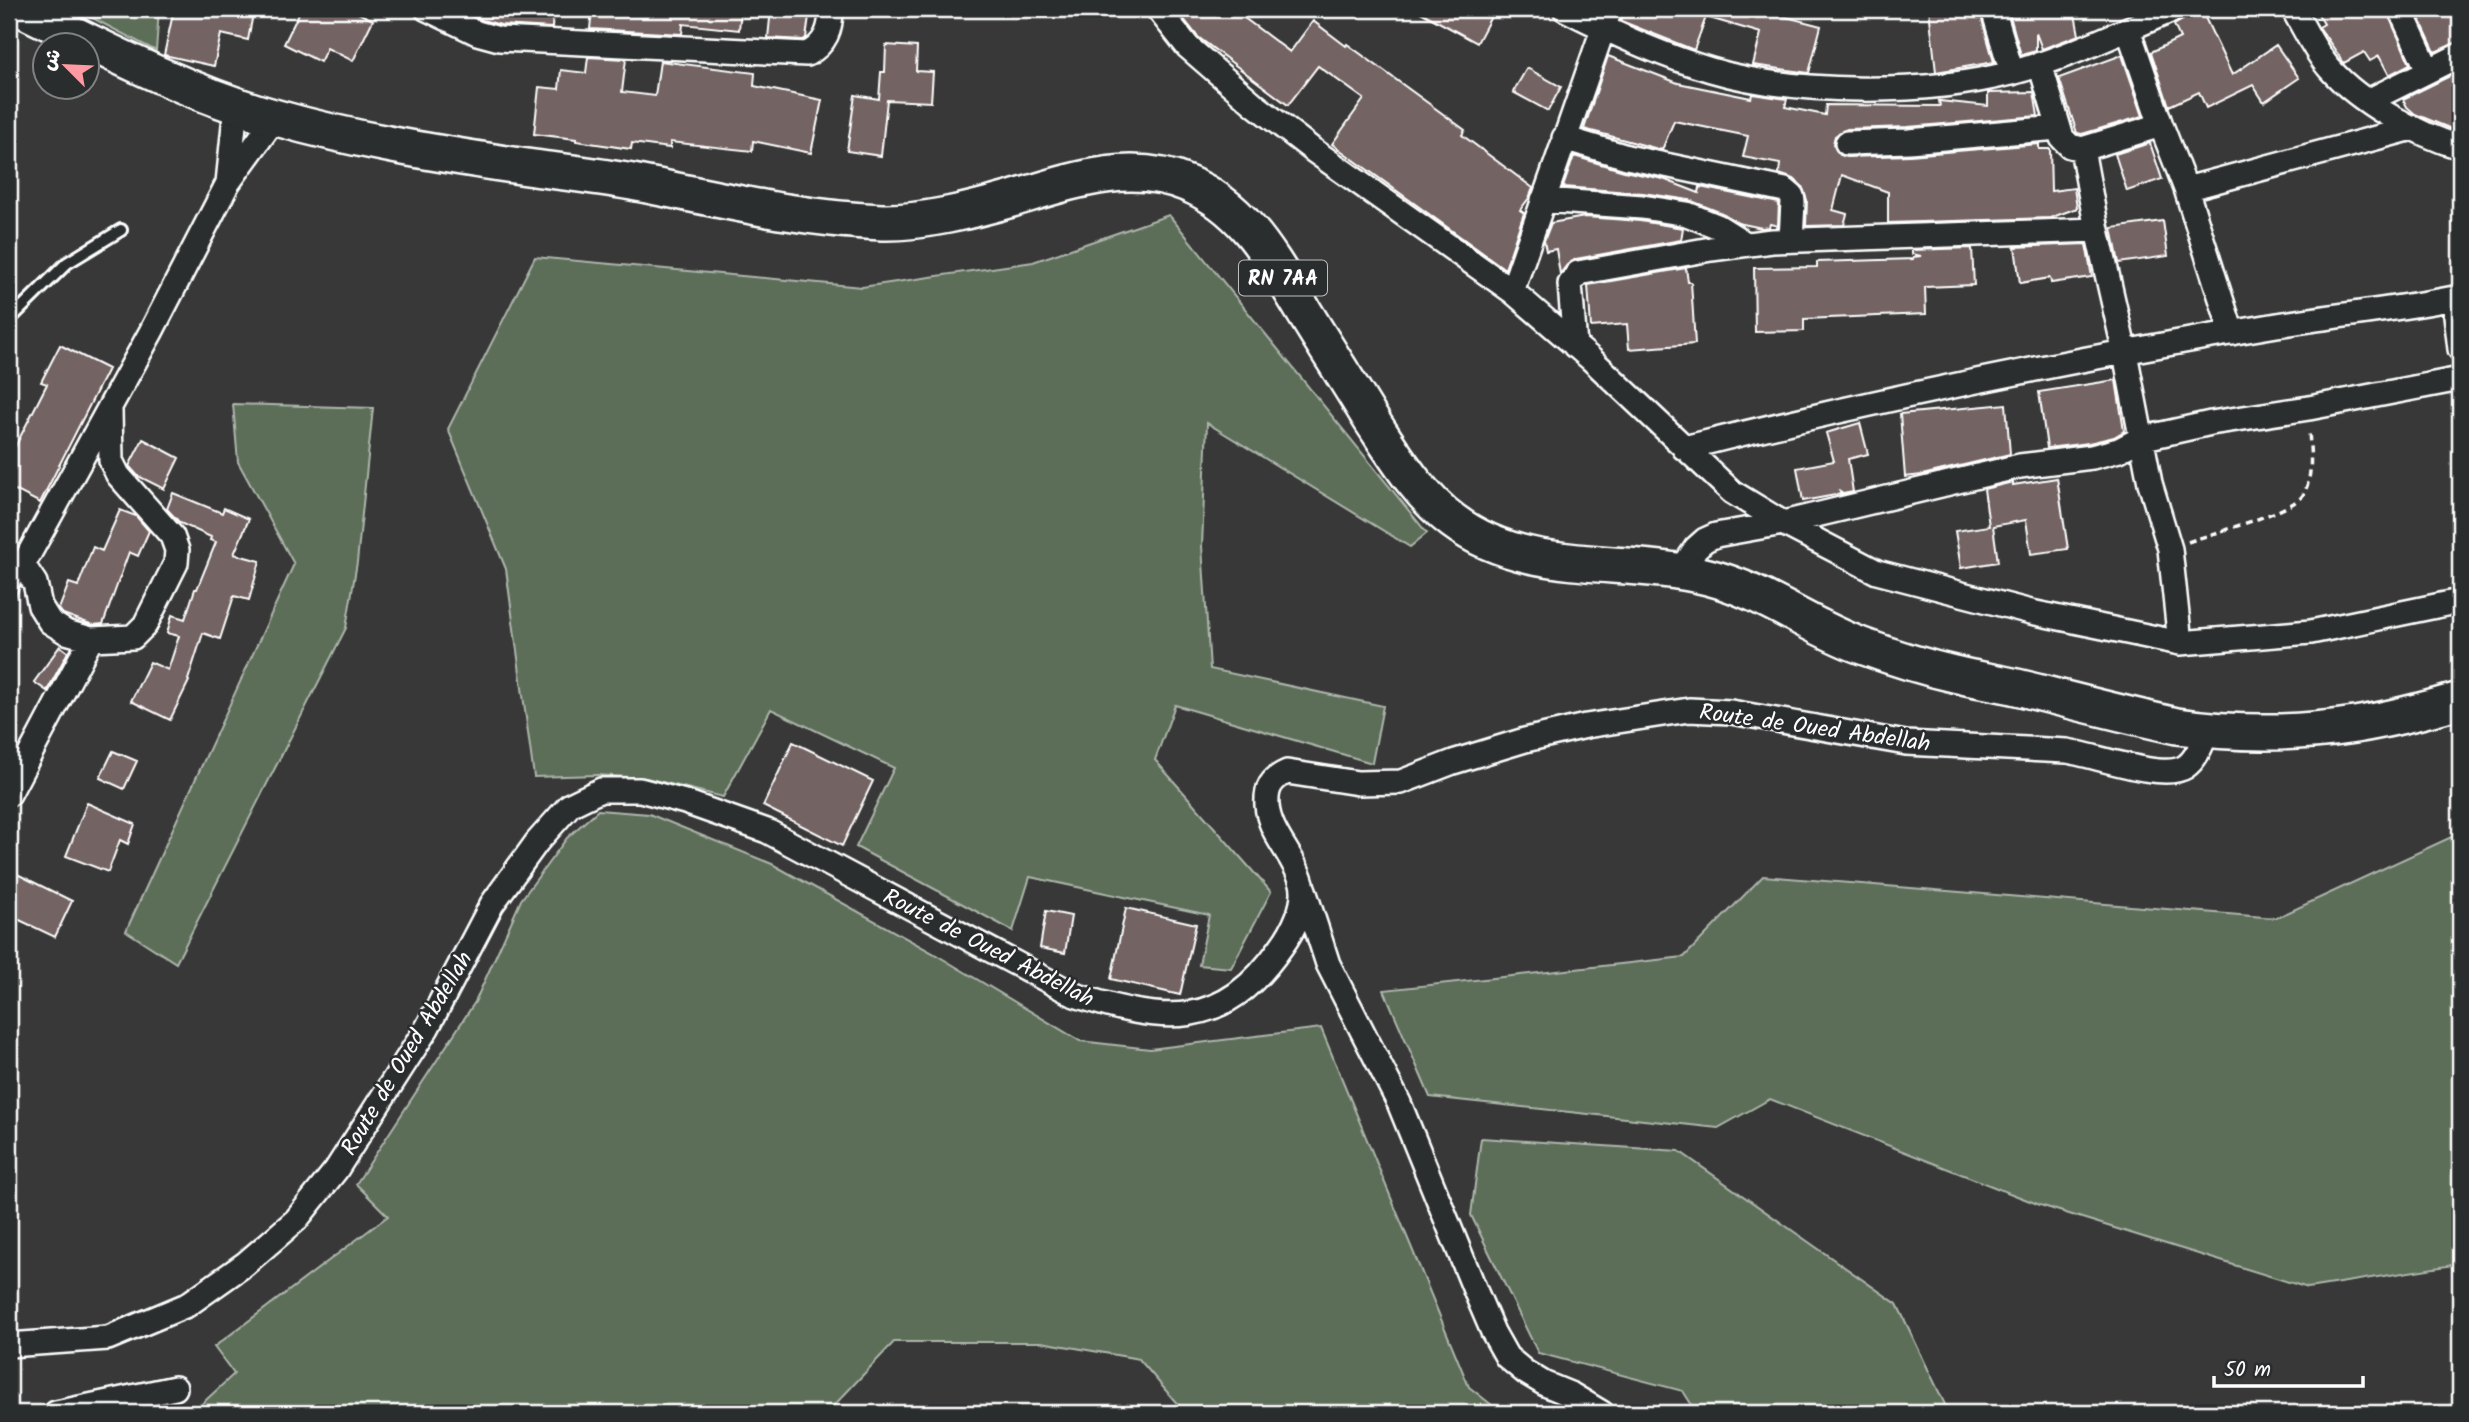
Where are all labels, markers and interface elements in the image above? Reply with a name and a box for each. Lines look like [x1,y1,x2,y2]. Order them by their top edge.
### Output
north arrow [32,32,102,102]
text: ش [34,44,70,76]
road number: RN 7AA [1239,260,1327,296]
street label: Route de Oued Abdellah [1697,695,1933,763]
street label: Route de Oued Abdellah [876,880,1100,1018]
street label: Route de Oued Abdellah [332,945,483,1163]
scale bar [2214,1345,2362,1389]
text: 50 m [2224,1354,2271,1387]

